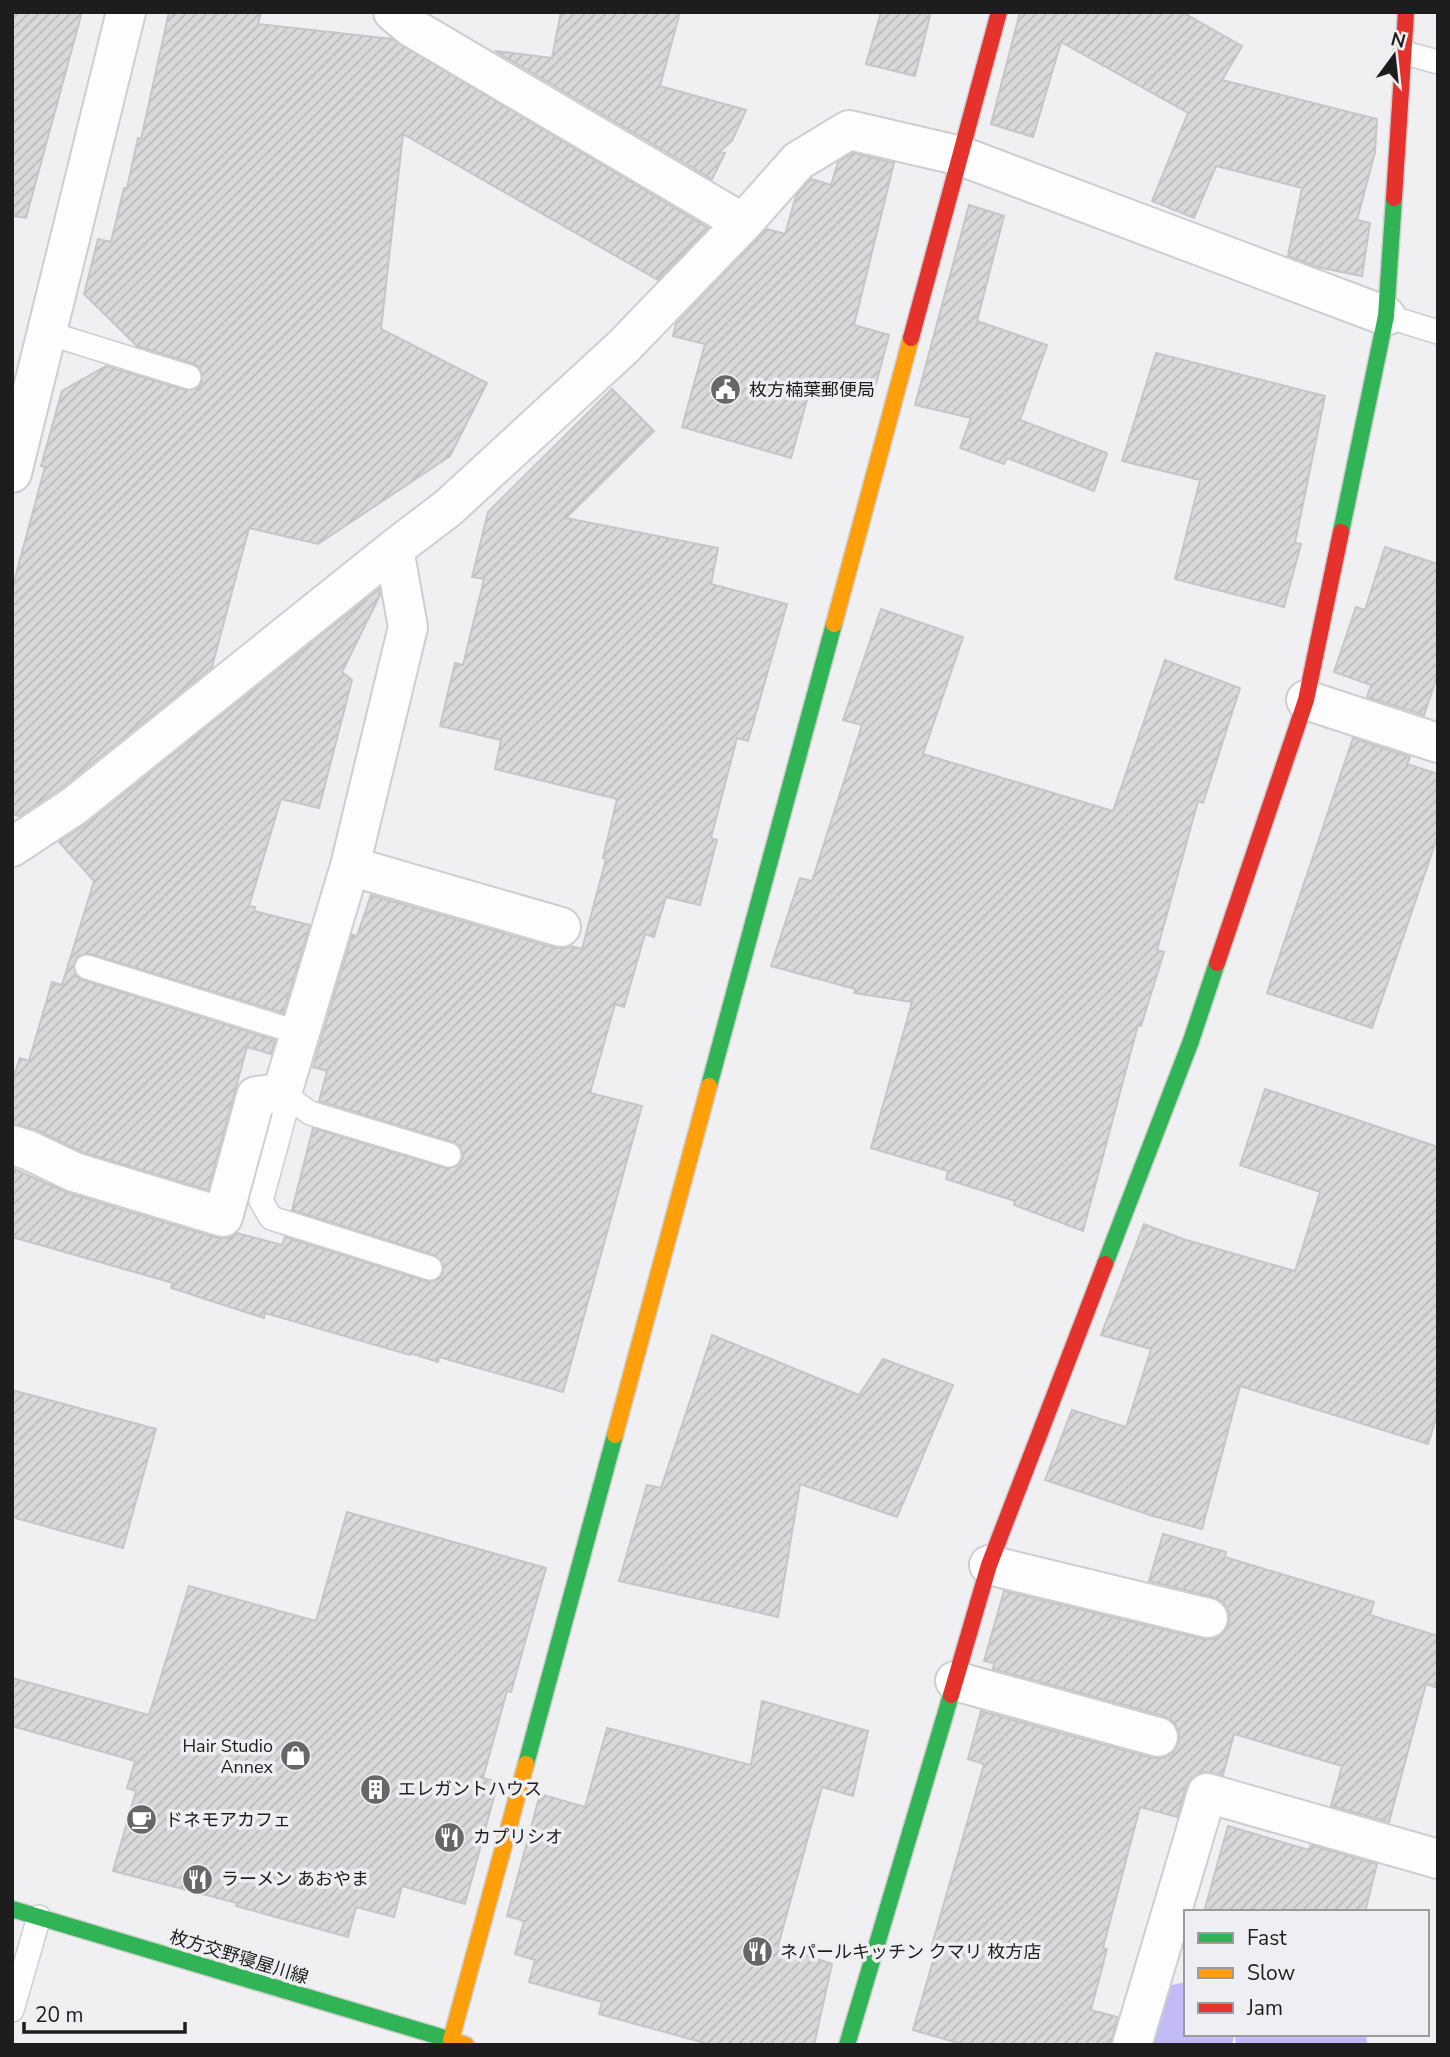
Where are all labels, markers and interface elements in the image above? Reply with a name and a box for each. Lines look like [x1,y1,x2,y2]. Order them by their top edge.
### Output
north arrow [1359,21,1429,91]
text: N [1388,26,1408,55]
public building icon: 枚方楠葉郵便局 [709,373,743,407]
place label: 枚方楠葉郵便局 [749,378,875,402]
place label: Hair Studio Annex [182,1734,274,1779]
shop icon: Hair Studio Annex [279,1739,313,1773]
building icon: エレガントハウス [358,1772,392,1806]
place label: エレガントハウス [398,1777,542,1801]
cafe icon: ドネモアカフェ [125,1803,159,1837]
place label: ドネモアカフェ [165,1808,291,1832]
restaurant icon: カプリシオ [433,1820,467,1854]
place label: カプリシオ [473,1825,563,1849]
restaurant icon: ラーメン あおやま [181,1862,215,1896]
place label: ラーメン あおやま [221,1867,369,1891]
legend [1184,1910,1429,2036]
street label: 枚方交野寝屋川線 [167,1924,311,1990]
text: Fast [1247,1924,1287,1952]
restaurant icon: ネパールキッチン クマリ 枚方店 [740,1935,774,1969]
place label: ネパールキッチン クマリ 枚方店 [780,1940,1041,1964]
text: Slow [1247,1959,1296,1987]
scale bar [24,1990,186,2034]
text: Jam [1246,1994,1283,2022]
text: 20 m [35,2001,84,2029]

